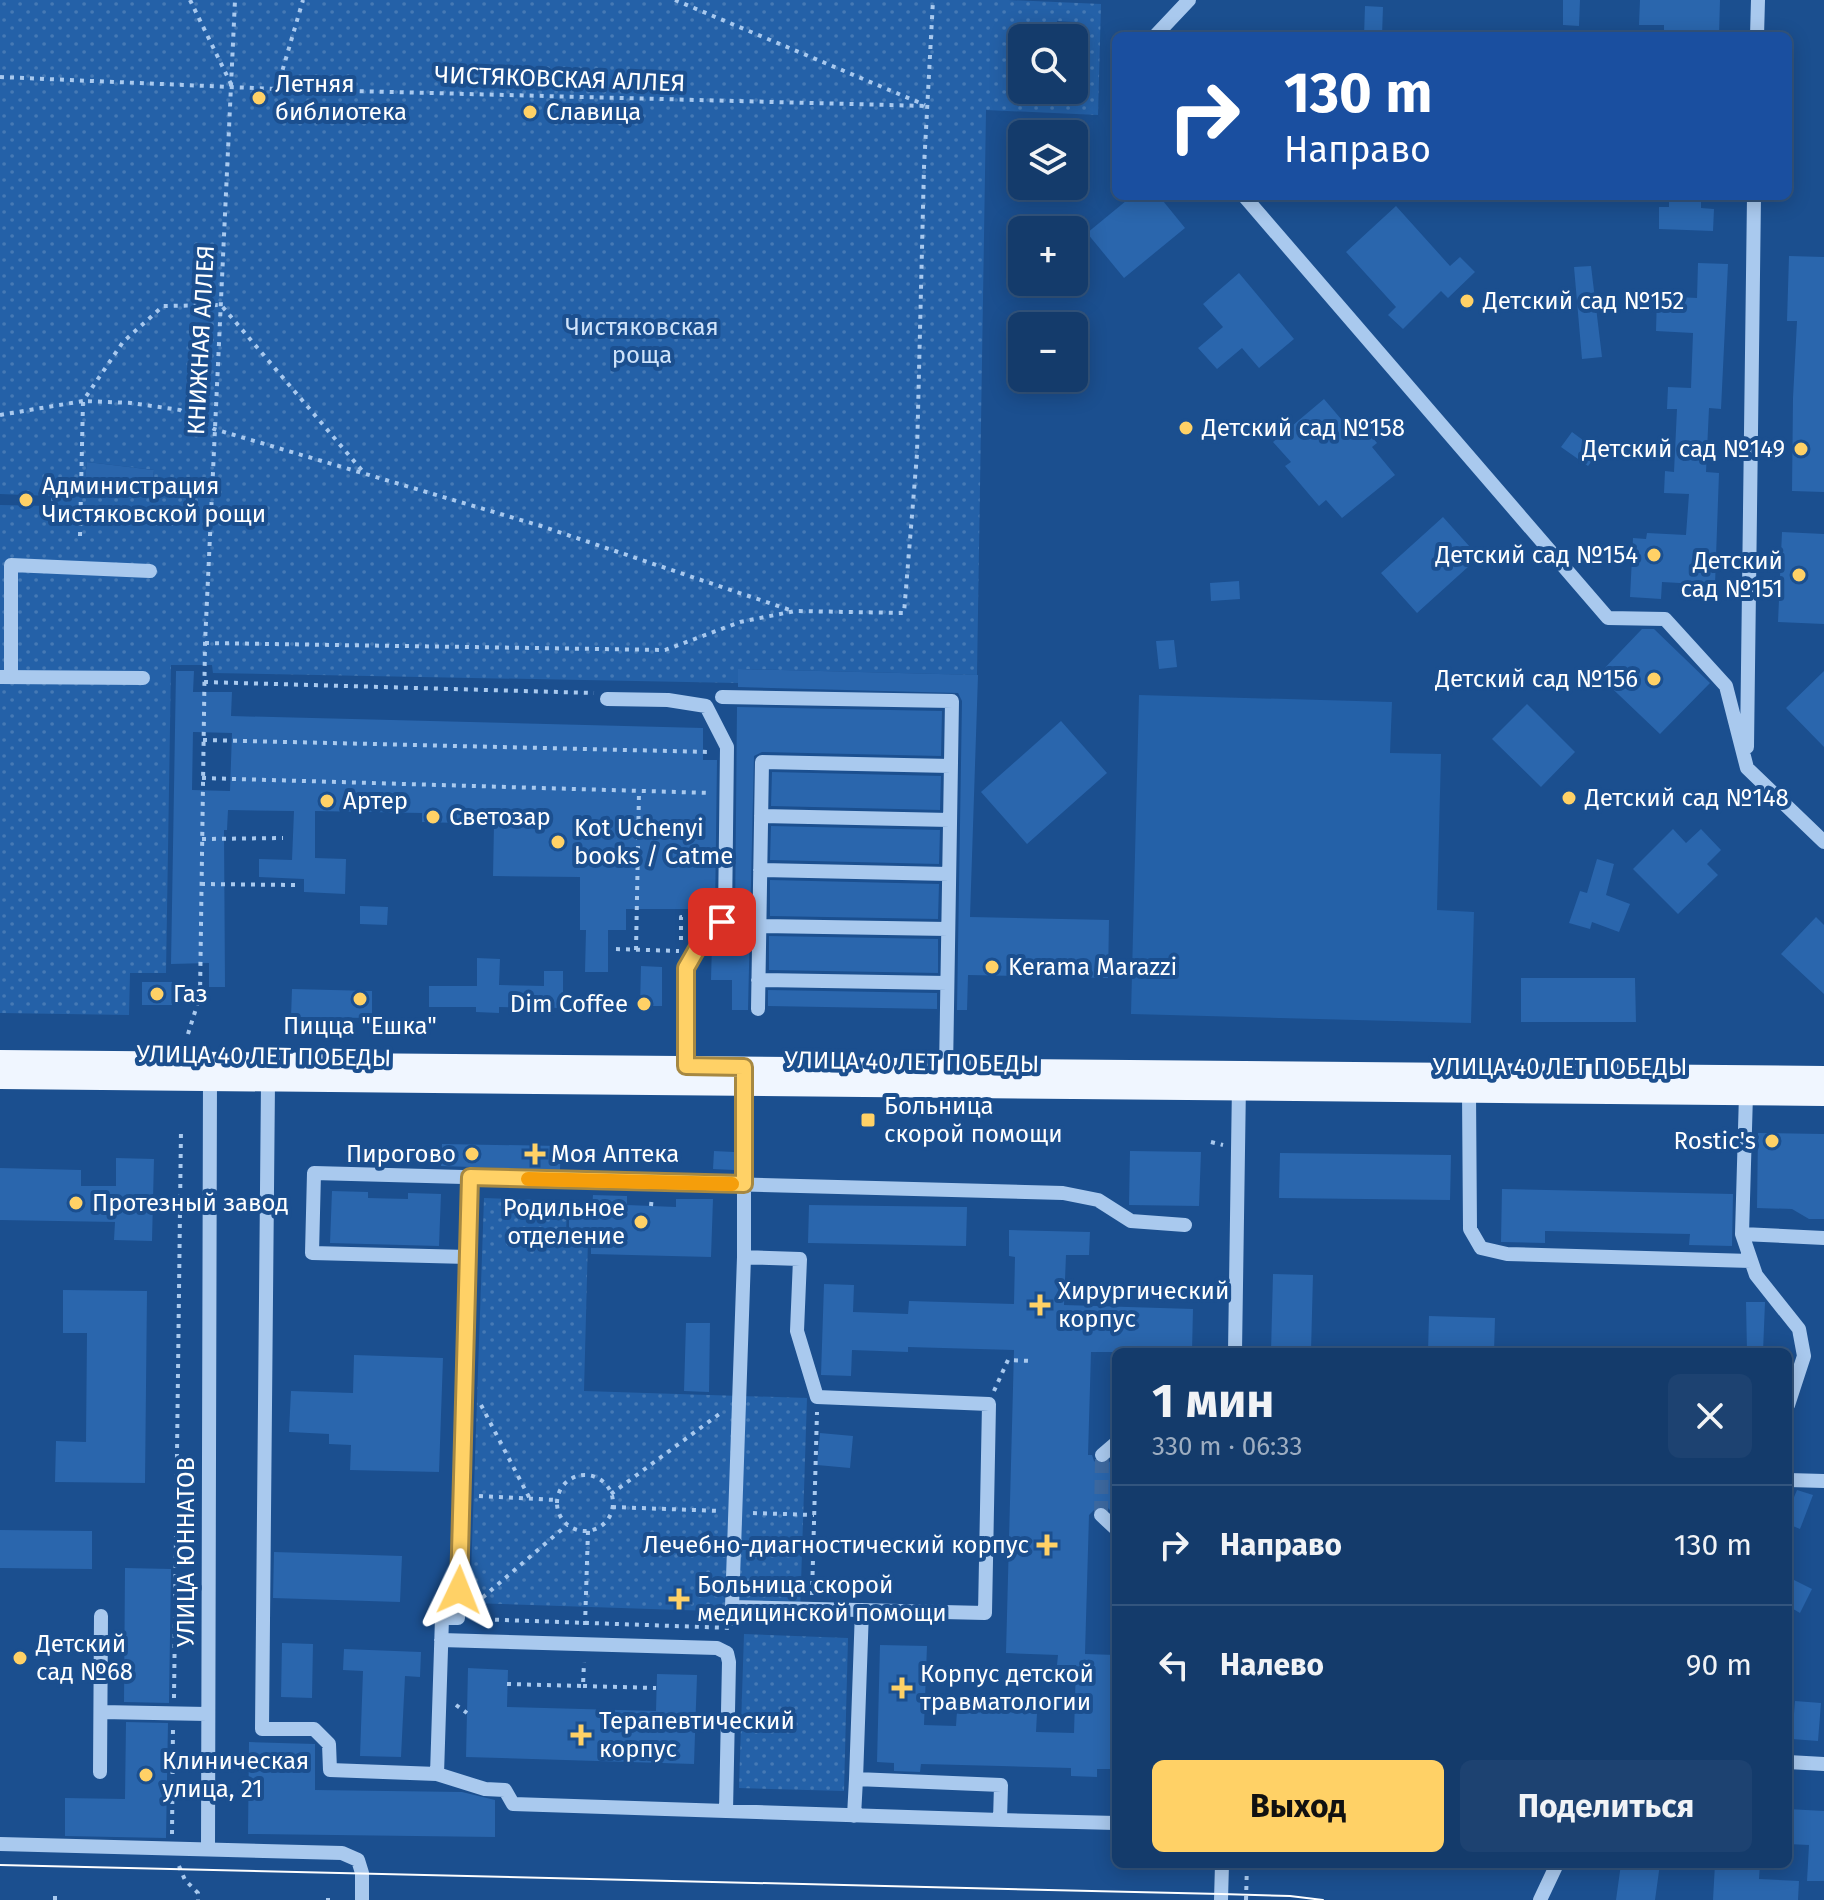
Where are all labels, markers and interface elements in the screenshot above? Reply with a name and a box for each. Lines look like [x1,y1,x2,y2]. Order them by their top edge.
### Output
map controls [1008,24,1088,392]
button: search [1008,24,1088,104]
text: 130 m [1284,60,1432,127]
street label: ЧИСТЯКОВСКАЯ АЛЛЕЯ [434,61,686,97]
icon: right [1152,64,1256,168]
place label: Летняя библиотека [275,70,407,126]
marker: Летняя библиотека [250,89,268,107]
place label: Славица [546,98,641,126]
marker: Славица [521,103,539,121]
button: layers [1008,120,1088,200]
text: Направо [1284,128,1431,172]
button: + [1008,216,1088,296]
street label: КНИЖНАЯ АЛЛЕЯ [182,244,220,436]
place label: Детский сад №152 [1482,287,1684,315]
marker: Детский сад №152 [1458,292,1476,310]
button: − [1008,312,1088,392]
park label: Чистяковская роща [565,313,719,369]
place label: Детский сад №158 [1201,414,1405,442]
marker: Детский сад №158 [1177,419,1195,437]
place label: Детский сад №149 [1581,435,1785,463]
marker: Детский сад №149 [1792,440,1810,458]
place label: Администрация Чистяковской рощи [42,472,266,528]
marker: Администрация Чистяковской рощи [17,491,35,509]
place label: Детский сад №154 [1434,541,1638,569]
marker: Детский сад №154 [1645,546,1663,564]
place label: Детский сад №151 [1680,547,1783,603]
marker: Детский сад №151 [1790,566,1808,584]
place label: Детский сад №156 [1434,665,1638,693]
marker: Детский сад №156 [1645,670,1663,688]
place label: Детский сад №148 [1584,784,1789,812]
place label: Артер [343,787,408,815]
marker: Детский сад №148 [1560,789,1578,807]
marker: Артер [318,792,336,810]
place label: Светозар [449,803,551,831]
marker: Светозар [424,808,442,826]
place label: Kot Uchenyi books / Catme [574,814,733,870]
marker: Kot Uchenyi books / Catme [549,833,567,851]
pin [688,888,756,956]
icon: arrive [700,900,744,944]
place label: Kerama Marazzi [1008,953,1177,981]
marker: Kerama Marazzi [983,958,1001,976]
place label: Газ [173,980,208,1008]
marker: Газ [148,985,166,1003]
marker: Пицца "Ешка" [351,990,369,1008]
place label: Dim Coffee [510,990,628,1018]
marker: Dim Coffee [635,995,653,1013]
place label: Пицца "Ешка" [283,1012,437,1040]
street label: УЛИЦА 40 ЛЕТ ПОБЕДЫ [136,1040,392,1072]
street label: УЛИЦА 40 ЛЕТ ПОБЕДЫ [784,1046,1040,1078]
street label: УЛИЦА 40 ЛЕТ ПОБЕДЫ [1433,1053,1687,1081]
place label: Больница скорой помощи [884,1092,1063,1148]
marker: Больница скорой помощи [859,1111,877,1129]
place label: Rostic's [1673,1127,1756,1155]
marker: Rostic's [1763,1132,1781,1150]
place label: Пирогово [346,1140,456,1168]
place label: Моя Аптека [551,1140,679,1168]
marker: Пирогово [463,1145,481,1163]
marker: Моя Аптека [526,1145,544,1163]
place label: Протезный завод [92,1189,289,1217]
marker: Протезный завод [67,1194,85,1212]
place label: Родильное отделение [503,1194,625,1250]
marker: Родильное отделение [632,1213,650,1231]
place label: Хирургический корпус [1058,1277,1229,1333]
marker: Хирургический корпус [1029,1294,1051,1316]
text: 1 мин [1152,1372,1274,1430]
button: close [1668,1374,1752,1458]
text: 330 m · 06:33 [1152,1431,1302,1462]
street label: УЛИЦА ЮННАТОВ [172,1457,200,1647]
icon: right [1152,1523,1196,1567]
text: Направо [1220,1527,1342,1563]
text: 130 m [1674,1527,1752,1563]
place label: Лечебно-диагностический корпус [643,1531,1029,1559]
marker: Лечебно-диагностический корпус [1036,1534,1058,1556]
position arrow [417,1548,501,1632]
place label: Больница скорой медицинской помощи [697,1571,947,1627]
marker: Больница скорой медицинской помощи [668,1588,690,1610]
place label: Детский сад №68 [35,1630,133,1686]
icon: left [1152,1643,1196,1687]
text: Налево [1220,1647,1324,1683]
text: 90 m [1686,1647,1752,1683]
marker: Детский сад №68 [11,1649,29,1667]
place label: Корпус детской травматологии [920,1660,1094,1716]
marker: Корпус детской травматологии [891,1677,913,1699]
place label: Терапевтический корпус [599,1707,795,1763]
marker: Терапевтический корпус [570,1724,592,1746]
place label: Клиническая улица, 21 [162,1747,309,1803]
button: Выход [1152,1760,1444,1852]
button: Поделиться [1460,1760,1752,1852]
marker: Клиническая улица, 21 [137,1766,155,1784]

